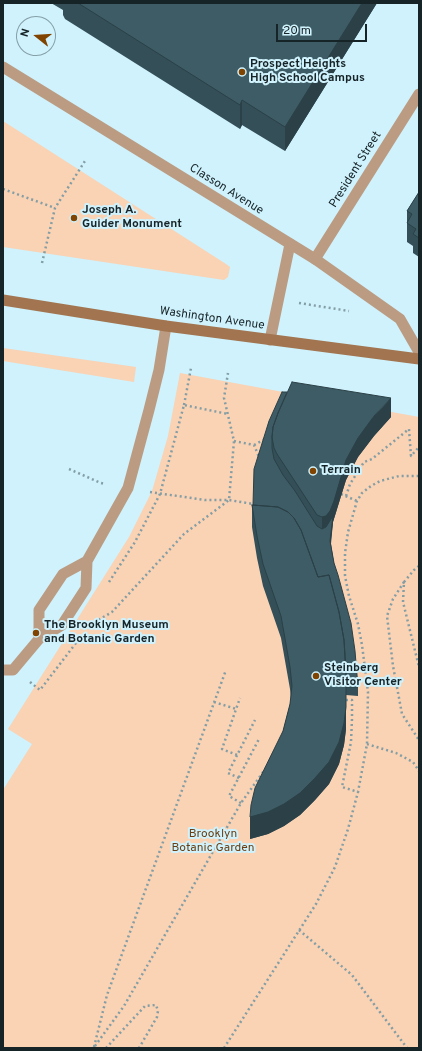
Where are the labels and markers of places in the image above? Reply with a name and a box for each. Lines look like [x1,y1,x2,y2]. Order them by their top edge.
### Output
place label: Prospect Heights High School Campus [250,58,365,86]
marker: Prospect Heights High School Campus [237,67,247,77]
place label: Joseph A. Guider Monument [82,204,182,232]
marker: Joseph A. Guider Monument [69,213,79,223]
place label: Terrain [321,464,361,478]
marker: Terrain [308,466,318,476]
place label: The Brooklyn Museum and Botanic Garden [44,619,169,647]
marker: The Brooklyn Museum and Botanic Garden [31,628,41,638]
place label: Steinberg Visitor Center [324,662,402,690]
marker: Steinberg Visitor Center [311,671,321,681]

